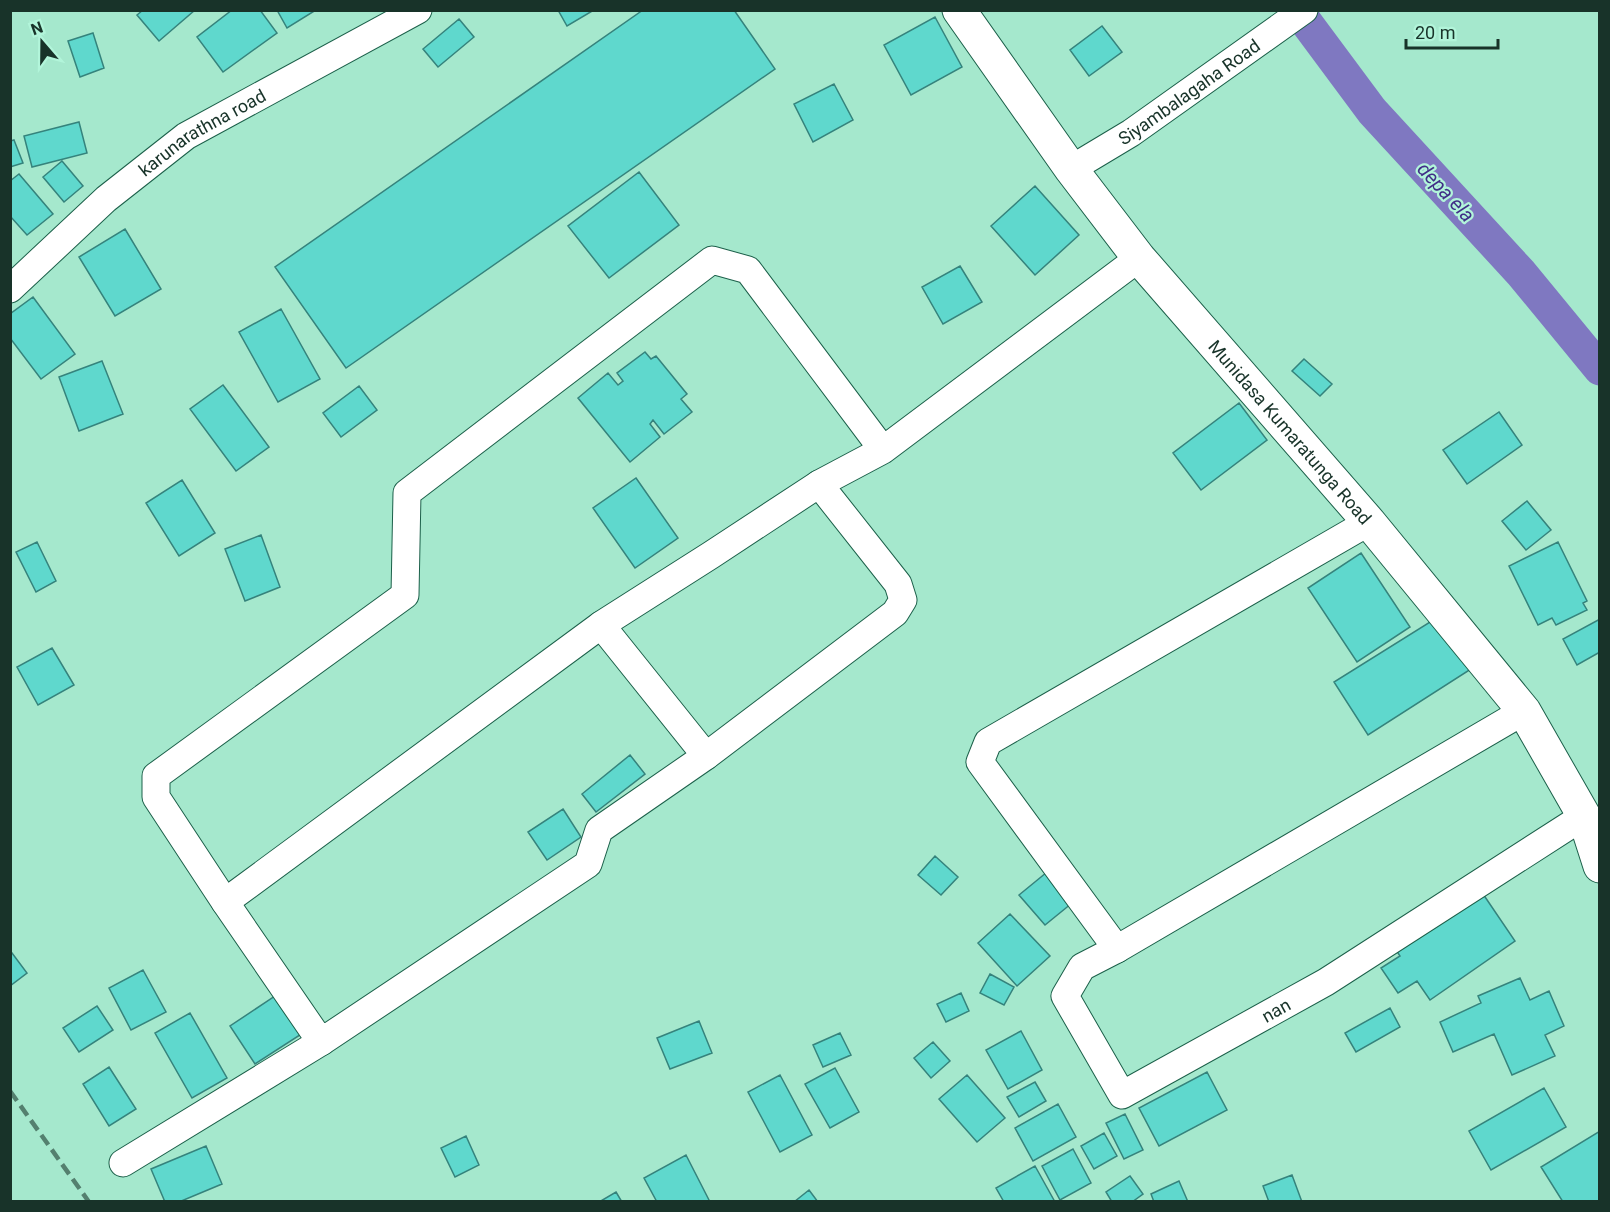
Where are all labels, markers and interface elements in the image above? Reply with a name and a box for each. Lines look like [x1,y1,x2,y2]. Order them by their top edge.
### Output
north arrow [12,12,72,72]
scale bar [1406,12,1498,50]
text: N [28,18,46,39]
text: 20 m [1415,22,1455,43]
street label: Siyambalagaha Road [1114,34,1264,149]
street label: karunarathna road [134,84,269,180]
water label: depa ela [1412,157,1480,227]
street label: Munidasa Kumaratunga Road [1205,335,1376,528]
street label: nan [1258,993,1294,1026]

